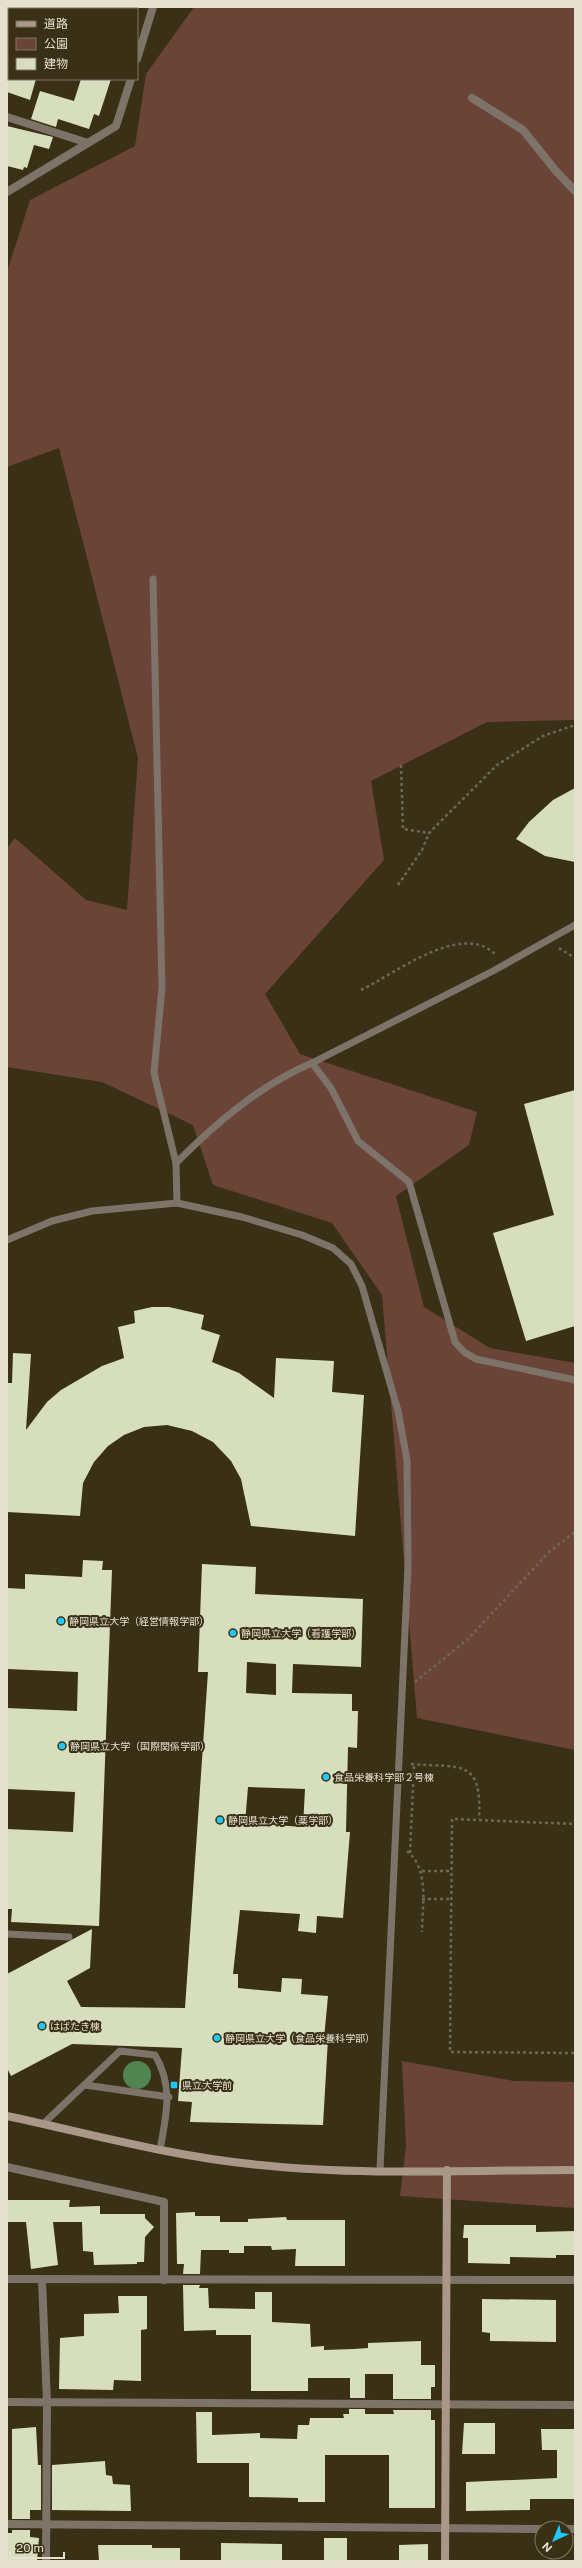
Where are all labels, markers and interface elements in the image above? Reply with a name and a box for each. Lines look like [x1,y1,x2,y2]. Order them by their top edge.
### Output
legend [8,8,138,80]
text: 道路 [44,17,68,31]
text: 公園 [44,37,68,51]
text: 建物 [44,57,68,71]
place label: 静岡県立大学（経営情報学部） [69,1615,209,1627]
marker: 静岡県立大学（経営情報学部） [56,1616,66,1626]
place label: 静岡県立大学（看護学部） [241,1627,361,1639]
marker: 静岡県立大学（看護学部） [228,1628,238,1638]
place label: 静岡県立大学（国際関係学部） [70,1740,210,1752]
marker: 静岡県立大学（国際関係学部） [57,1741,67,1751]
place label: 食品栄養科学部２号棟 [334,1771,434,1783]
marker: 食品栄養科学部２号棟 [321,1772,331,1782]
place label: 静岡県立大学（薬学部） [228,1814,338,1826]
marker: 静岡県立大学（薬学部） [215,1815,225,1825]
place label: はばたき棟 [50,2020,100,2032]
marker: はばたき棟 [37,2021,47,2031]
place label: 静岡県立大学（食品栄養科学部） [225,2032,375,2044]
marker: 静岡県立大学（食品栄養科学部） [212,2033,222,2043]
place label: 県立大学前 [182,2079,232,2091]
marker: 県立大学前 [169,2080,179,2090]
north arrow [534,2520,574,2560]
scale bar [10,2534,64,2560]
text: N [540,2540,554,2554]
text: 20 m [16,2541,44,2555]

